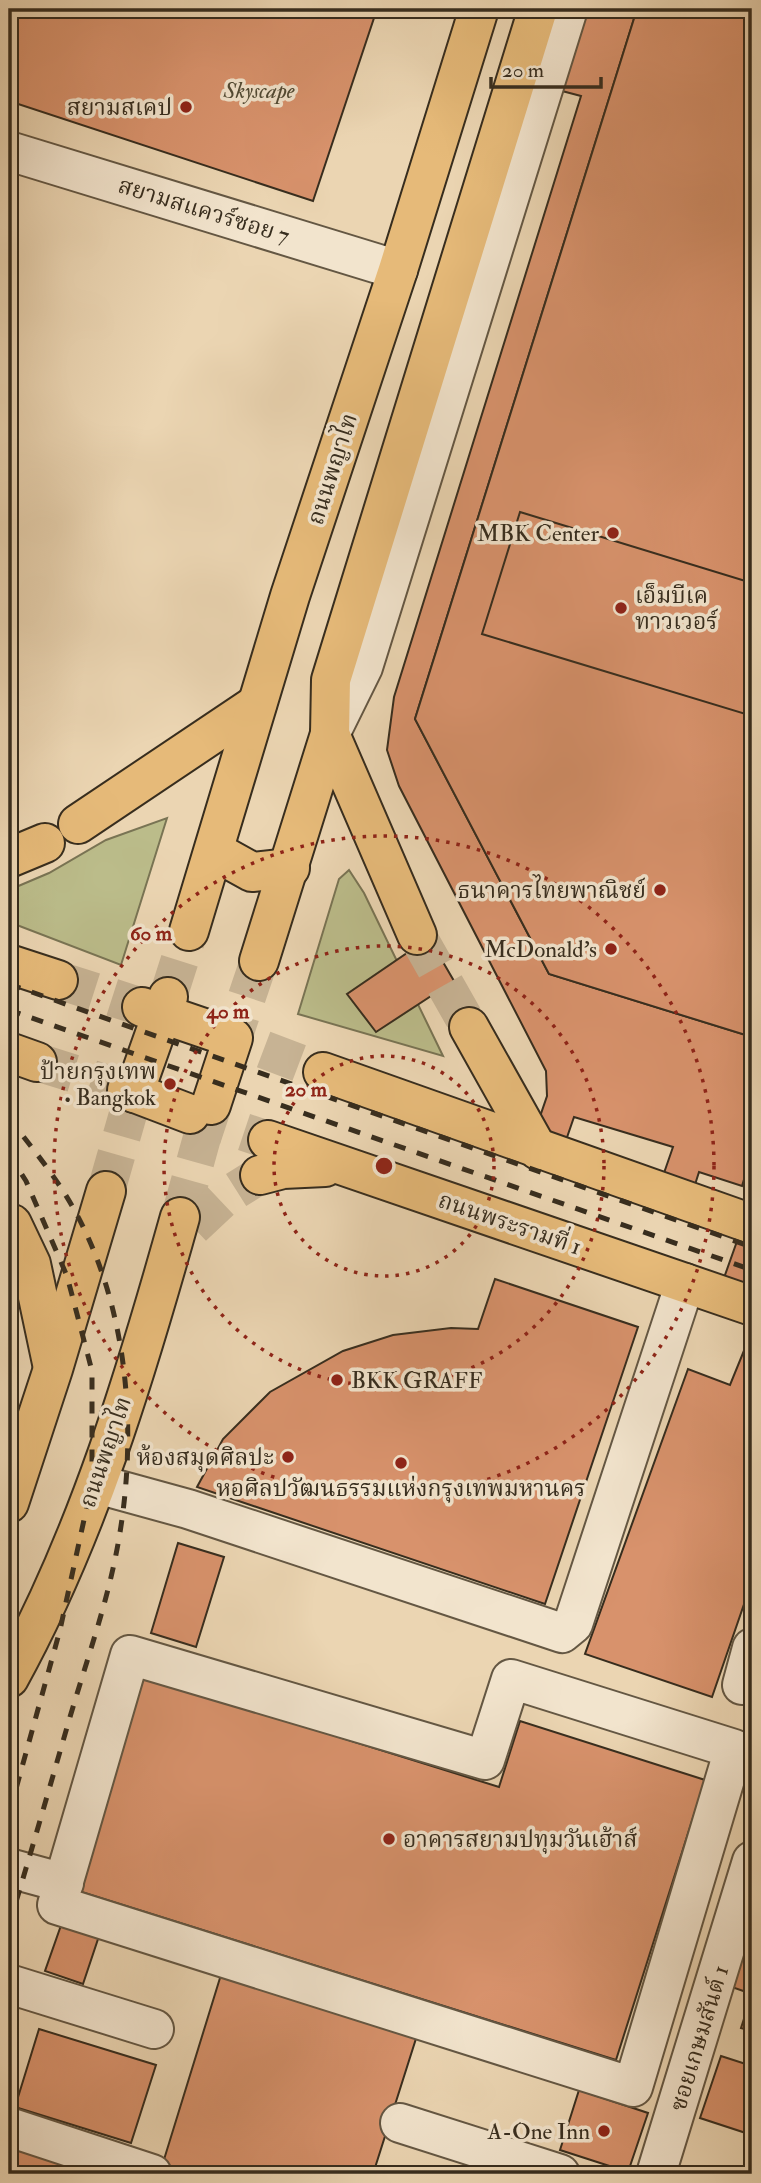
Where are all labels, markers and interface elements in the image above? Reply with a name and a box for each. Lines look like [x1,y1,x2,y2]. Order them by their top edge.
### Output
scale bar [491,46,602,90]
text: 20 m [502,57,544,84]
park label: Skyscape [223,76,295,105]
place label: สยามสเคป [67,93,172,122]
marker: สยามสเคป [178,99,194,115]
street label: สยามสแควร์ซอย 7 [115,171,293,250]
street label: ถนนพญาไท [299,409,364,528]
place label: MBK Center [477,519,599,548]
marker: MBK Center [605,525,621,541]
place label: เอ็มบีเค ทาวเวอร์ [635,581,718,636]
marker: เอ็มบีเค ทาวเวอร์ [613,600,629,616]
place label: ธนาคารไทยพาณิชย์ [457,874,646,905]
marker: ธนาคารไทยพาณิชย์ [652,882,668,898]
text: 60 m [130,920,173,947]
place label: McDonald's [484,935,597,964]
marker: McDonald's [603,941,619,957]
text: 40 m [206,998,250,1025]
place label: ป้ายกรุงเทพ • Bangkok [40,1057,156,1112]
marker: ป้ายกรุงเทพ • Bangkok [162,1076,178,1092]
text: 20 m [285,1076,328,1103]
centre of rings [372,1154,396,1178]
street label: ถนนพระรามที่ 1 [435,1183,586,1261]
place label: BKK GRAFF [351,1366,482,1395]
marker: BKK GRAFF [329,1372,345,1388]
street label: ถนนพญาไท [71,1392,138,1511]
place label: ห้องสมุดศิลปะ [136,1443,274,1472]
marker: ห้องสมุดศิลปะ [280,1449,296,1465]
marker: หอศิลปวัฒนธรรมแห่งกรุงเทพมหานคร [393,1455,409,1471]
place label: หอศิลปวัฒนธรรมแห่งกรุงเทพมหานคร [216,1474,586,1503]
place label: อาคารสยามปทุมวันเฮ้าส์ [403,1825,638,1854]
marker: อาคารสยามปทุมวันเฮ้าส์ [381,1831,397,1847]
street label: ซอยเกษมสันต์ 1 [664,1962,735,2115]
place label: A-One Inn [487,2117,590,2146]
marker: A-One Inn [596,2123,612,2139]

